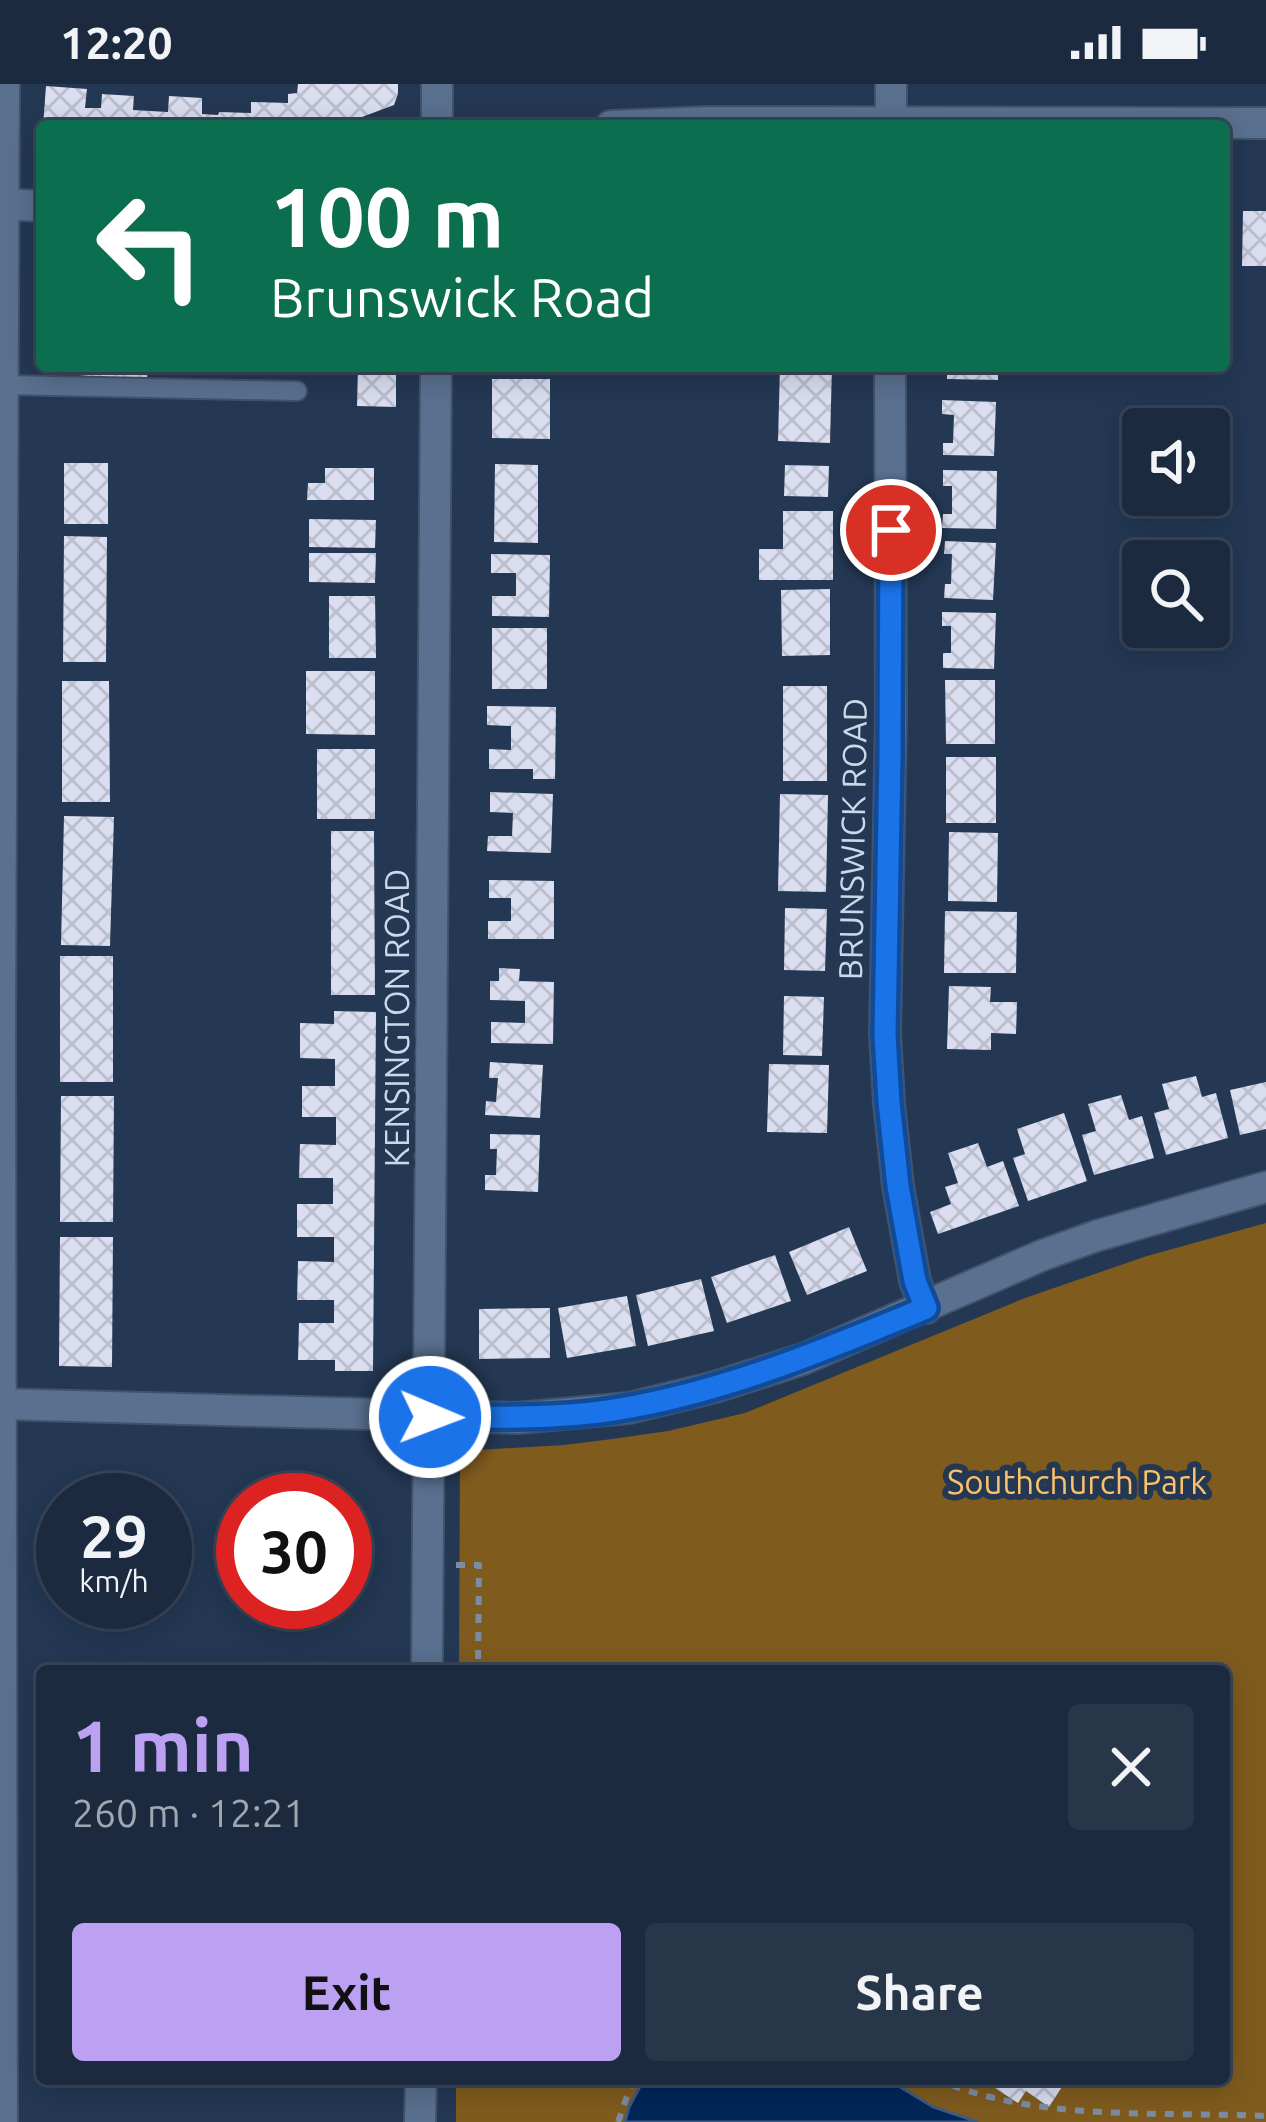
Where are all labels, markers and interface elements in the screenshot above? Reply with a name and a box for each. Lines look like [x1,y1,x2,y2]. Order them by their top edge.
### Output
text: 12:20 [60,17,173,68]
icon: left [72,168,228,324]
text: 100 m [270,169,504,263]
text: Brunswick Road [270,267,654,327]
map controls [1122,408,1230,648]
button: sound [1122,408,1230,516]
pin [840,479,942,581]
icon: arrive [858,497,924,563]
button: search [1122,540,1230,648]
street label: BRUNSWICK ROAD [831,698,873,980]
street label: KENSINGTON ROAD [378,869,415,1167]
position arrow [367,1354,493,1480]
park label: Southchurch Park [947,1463,1207,1500]
speed limit sign: 30 [216,1473,372,1629]
text: 29 [80,1502,148,1569]
text: km/h [79,1564,149,1598]
button: close [1068,1704,1194,1830]
text: 1 min [72,1705,254,1786]
text: 260 m · 12:21 [72,1791,306,1834]
button: Exit [72,1923,621,2061]
button: Share [645,1923,1194,2061]

